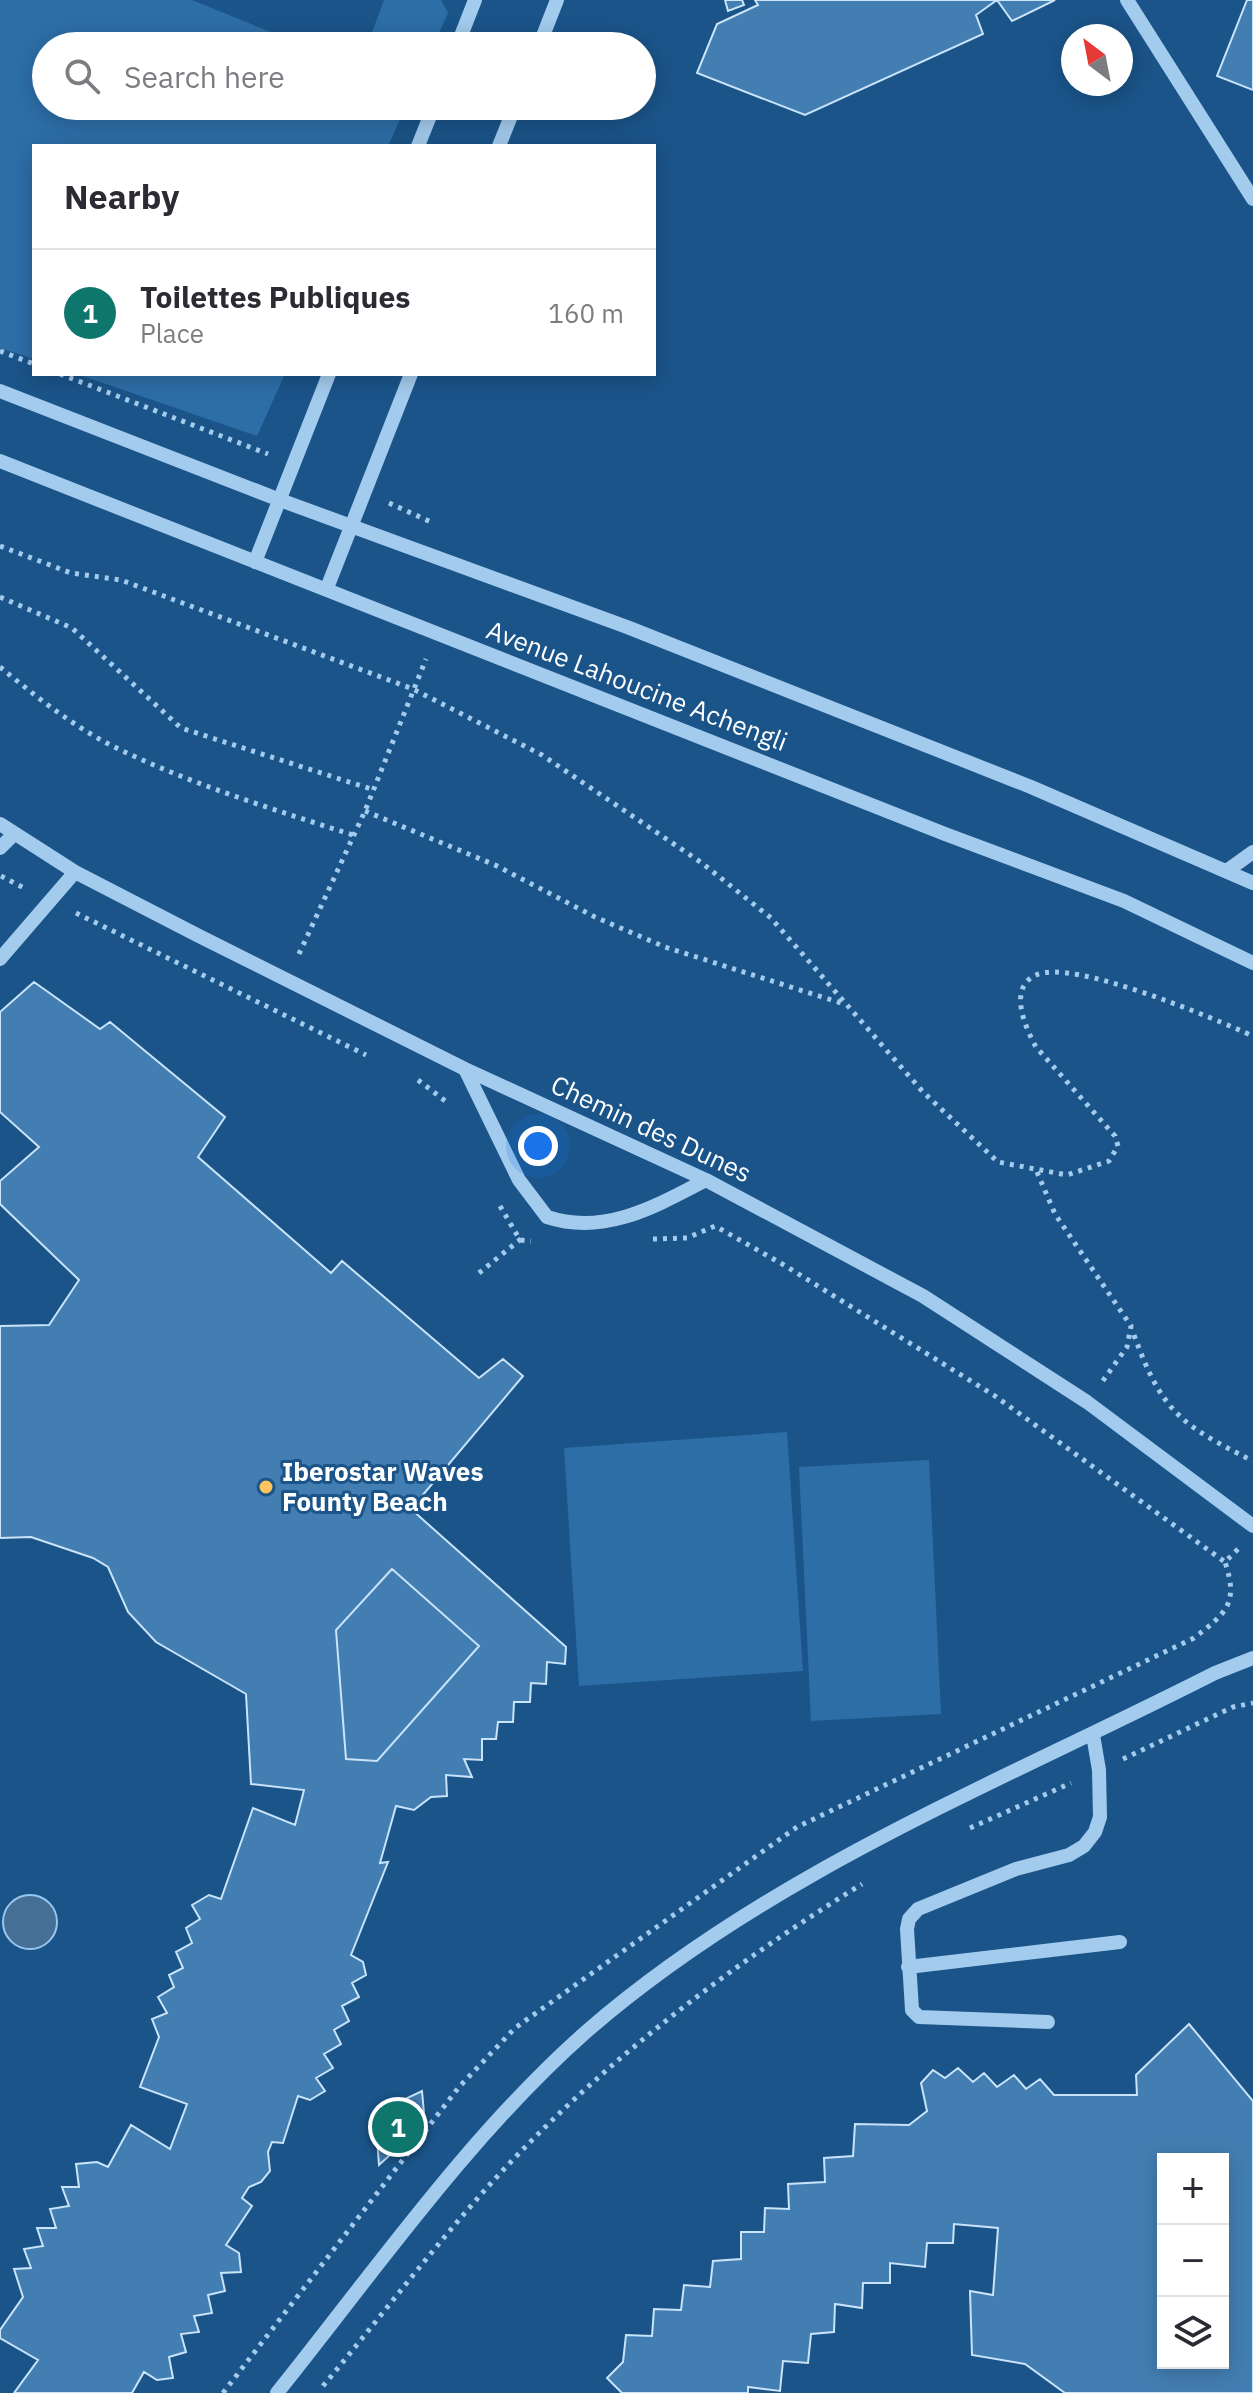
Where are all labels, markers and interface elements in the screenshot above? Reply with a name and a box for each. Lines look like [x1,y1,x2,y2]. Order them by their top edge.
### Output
north arrow [1061,24,1133,96]
search box [32,32,656,120]
icon: search [60,54,104,98]
text: Search here [124,57,285,96]
text: Nearby [64,174,179,218]
text: Toilettes Publiques [140,277,410,316]
text: 1 [82,296,98,330]
text: 160 m [548,296,624,330]
text: Place [140,316,204,350]
street label: Avenue Lahoucine Achengli [482,612,793,758]
street label: Chemin des Dunes [546,1067,757,1189]
your location [518,1126,558,1166]
place label: Iberostar Waves Founty Beach [282,1454,484,1518]
marker: Iberostar Waves Founty Beach [257,1478,275,1496]
pin: 1 [372,2097,424,2157]
map controls [1157,2153,1229,2369]
button: + [1157,2153,1229,2225]
button: − [1157,2225,1229,2297]
button: layers [1157,2297,1229,2369]

